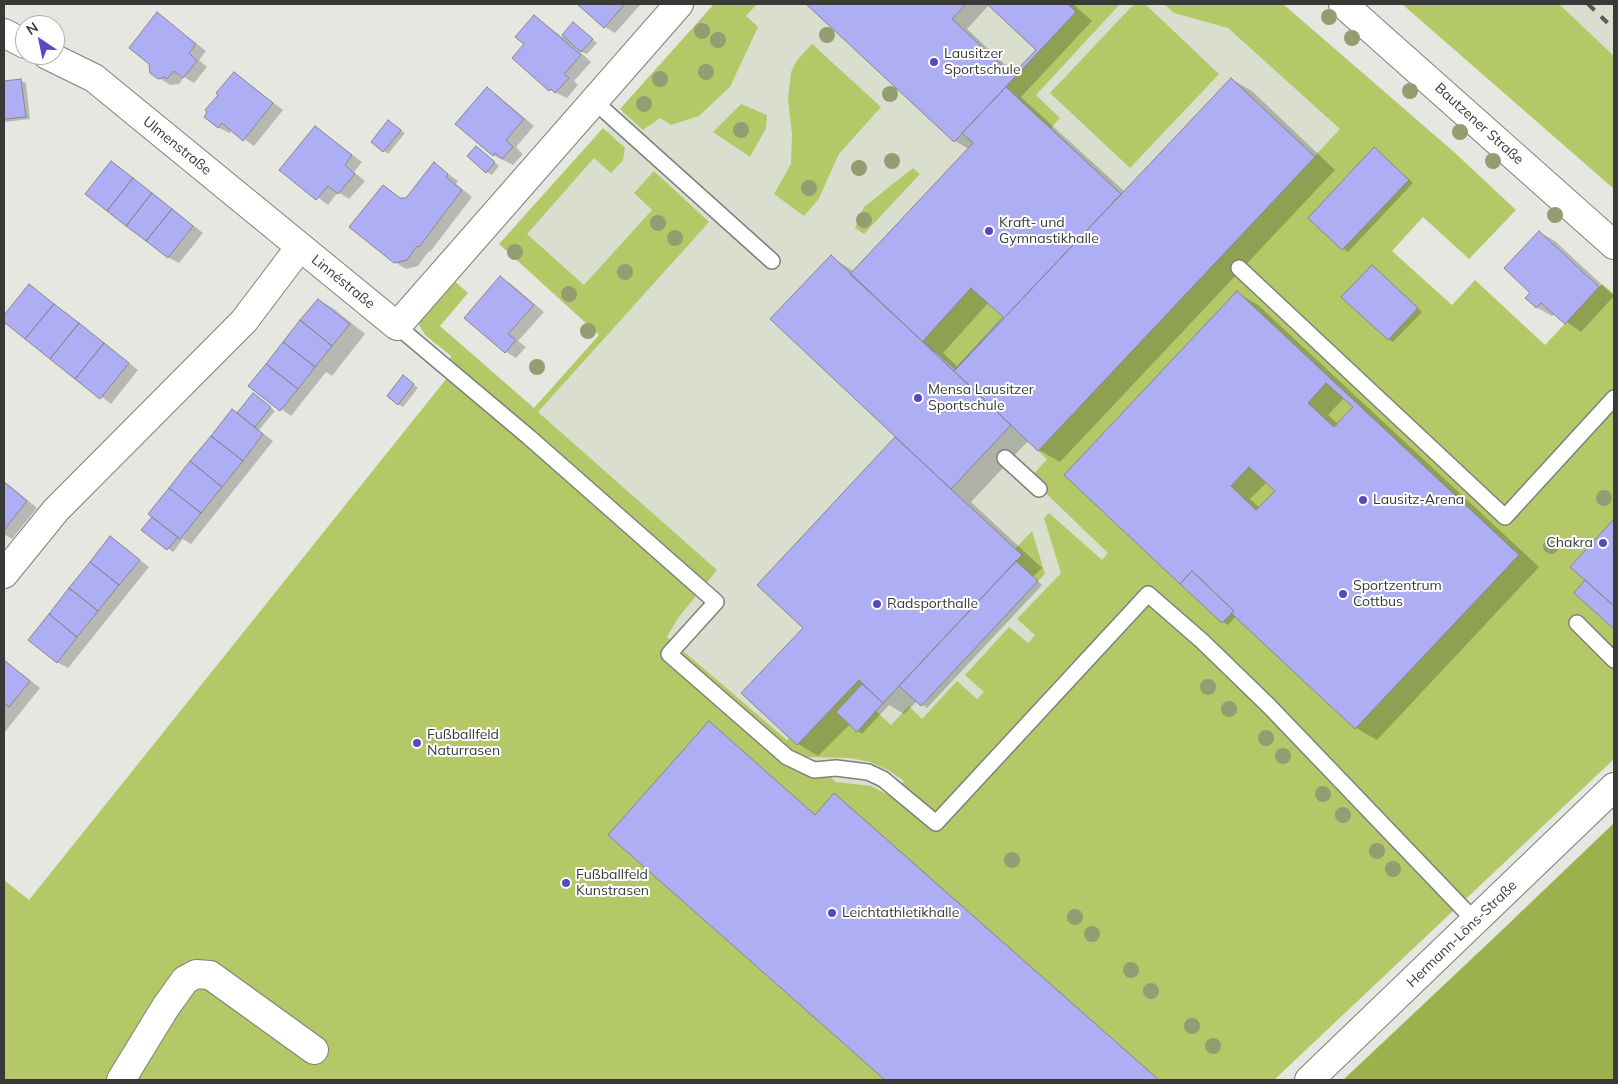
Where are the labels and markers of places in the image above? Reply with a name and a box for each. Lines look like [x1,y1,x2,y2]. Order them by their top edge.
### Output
place label: Lausitzer Sportschule [944,46,1021,78]
marker: Lausitzer Sportschule [928,56,940,68]
place label: Kraft- und Gymnastikhalle [999,215,1099,248]
marker: Kraft- und Gymnastikhalle [983,225,995,237]
place label: Mensa Lausitzer Sportschule [928,382,1034,414]
marker: Mensa Lausitzer Sportschule [912,392,924,404]
place label: Lausitz-Arena [1373,492,1464,508]
marker: Lausitz-Arena [1357,494,1369,506]
place label: Chakra [1546,535,1593,551]
marker: Chakra [1597,537,1609,549]
place label: Sportzentrum Cottbus [1353,578,1442,610]
marker: Sportzentrum Cottbus [1337,588,1349,600]
place label: Radsporthalle [887,596,978,612]
marker: Radsporthalle [871,598,883,610]
place label: Fußballfeld Naturrasen [427,727,500,760]
marker: Fußballfeld Naturrasen [411,737,423,749]
place label: Fußballfeld Kunstrasen [576,867,649,900]
marker: Fußballfeld Kunstrasen [560,877,572,889]
place label: Leichtathletikhalle [842,905,959,921]
marker: Leichtathletikhalle [826,907,838,919]

